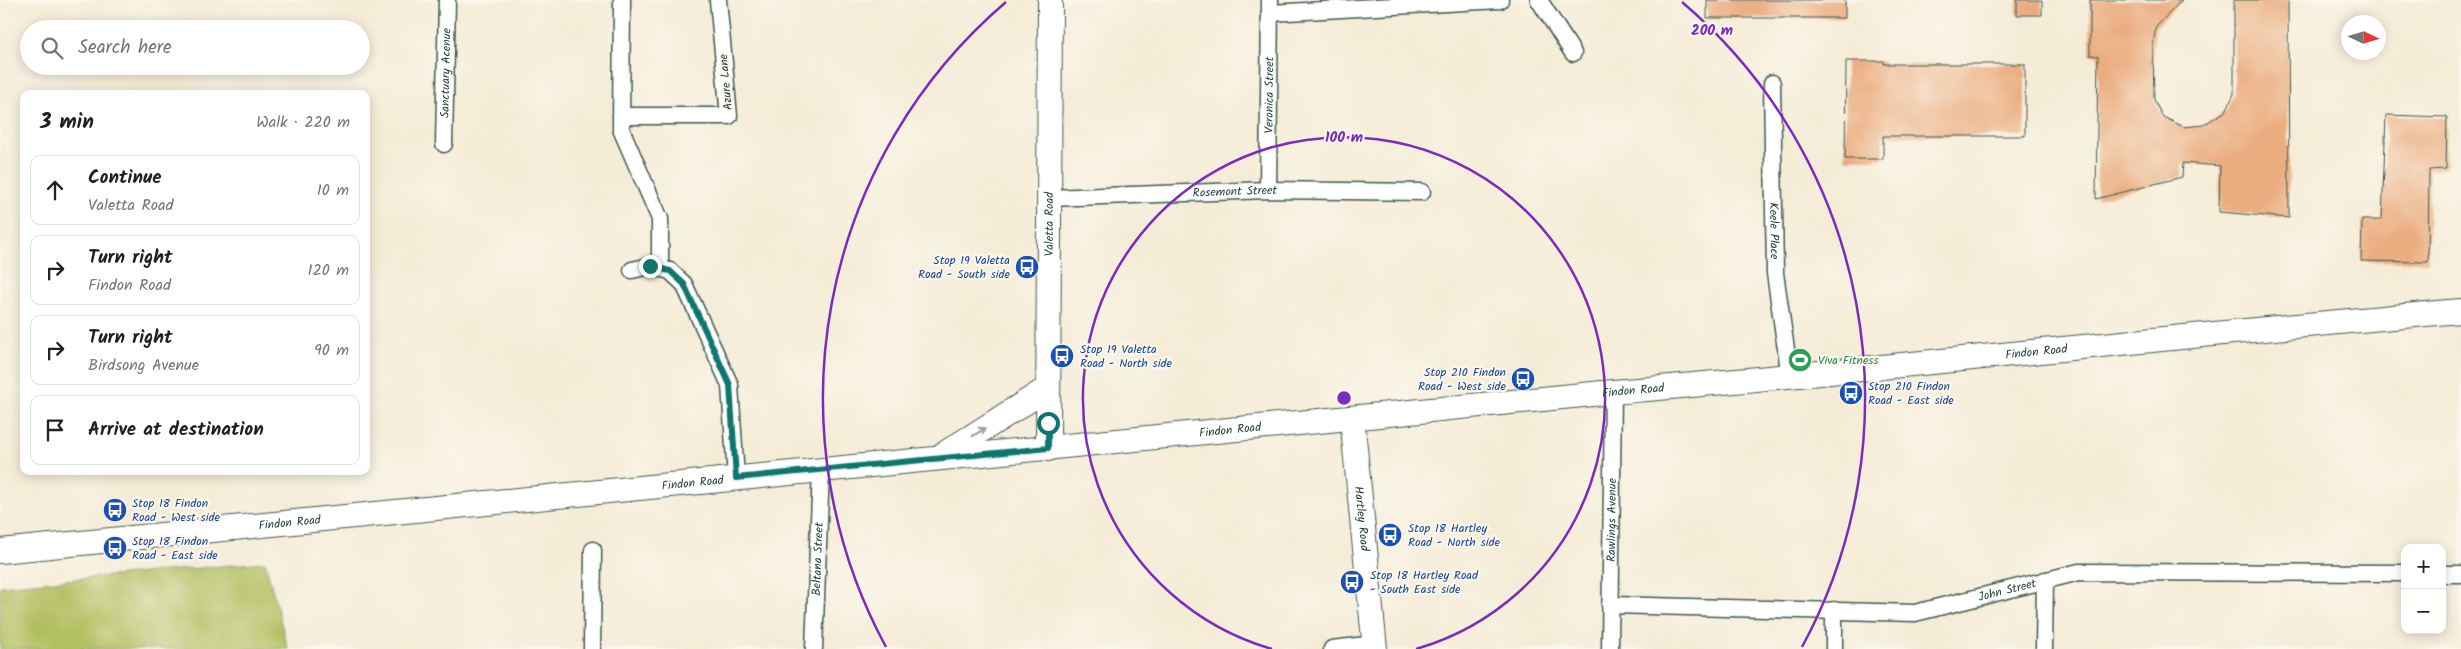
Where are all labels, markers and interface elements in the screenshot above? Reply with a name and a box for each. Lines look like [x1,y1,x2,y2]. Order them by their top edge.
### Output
north arrow [2341,15,2386,60]
text: 200 m [1691,19,1733,43]
search box [20,20,370,75]
street label: Sanctuary Acenue [435,27,456,118]
text: Search here [78,33,172,63]
icon: search [38,34,66,62]
street label: Azure Lane [714,52,738,111]
street label: Veronica Street [1259,56,1279,133]
text: 3 min [40,106,94,139]
text: Walk · 220 m [256,110,350,135]
text: 100 m [1325,126,1363,150]
text: Continue [88,163,161,193]
icon: ahead [41,176,69,204]
text: 10 m [317,178,349,203]
street label: Rosemont Street [1192,180,1277,202]
street label: Valetta Road [1039,191,1059,256]
text: Valetta Road [88,193,174,218]
street label: Keele Place [1764,202,1784,260]
text: Turn right [88,243,173,273]
place label: Stop 19 Valetta Road - South side [918,251,1011,284]
bus stop icon: Stop 19 Valetta Road - South side [1014,254,1040,280]
route end [639,255,662,278]
icon: right [41,256,69,284]
text: 120 m [308,258,349,283]
text: Findon Road [88,273,171,298]
text: Turn right [88,323,173,353]
icon: right [41,336,69,364]
text: 90 m [314,338,349,363]
street label: Findon Road [2004,339,2069,364]
place label: Stop 19 Valetta Road - North side [1080,340,1173,373]
bus stop icon: Stop 19 Valetta Road - North side [1049,343,1075,369]
sports icon: Viva Fitness [1787,347,1813,373]
place label: Viva Fitness [1818,351,1879,370]
text: Birdsong Avenue [88,353,199,378]
place label: Stop 210 Findon Road - West side [1418,363,1507,396]
bus stop icon: Stop 210 Findon Road - West side [1510,366,1536,392]
place label: Stop 210 Findon Road - East side [1868,377,1954,410]
street label: Findon Road [1601,378,1666,403]
bus stop icon: Stop 210 Findon Road - East side [1838,380,1864,406]
centre of rings [1335,389,1353,407]
route start [1037,412,1060,435]
text: Arrive at destination [88,415,264,445]
icon: arrive [41,416,69,444]
street label: Findon Road [1198,417,1263,442]
one-way arrow [971,427,985,437]
street label: Findon Road [661,470,726,495]
street label: Rawlings Avenue [1602,477,1622,562]
street label: Hartley Road [1349,485,1375,553]
place label: Stop 18 Findon Road - West side [132,494,221,527]
bus stop icon: Stop 18 Findon Road - West side [102,497,128,523]
street label: Findon Road [258,510,323,535]
place label: Stop 18 Hartley Road - North side [1408,519,1501,552]
street label: Beltana Street [807,522,828,596]
bus stop icon: Stop 18 Hartley Road - North side [1377,522,1403,548]
place label: Stop 18 Findon Road - East side [132,532,218,565]
bus stop icon: Stop 18 Findon Road - East side [102,535,128,561]
map controls [2401,544,2446,634]
button: + [2401,544,2446,589]
place label: Stop 18 Hartley Road - South East side [1370,566,1479,599]
bus stop icon: Stop 18 Hartley Road - South East side [1339,569,1365,595]
street label: John Street [1976,574,2038,606]
button: − [2401,589,2446,634]

